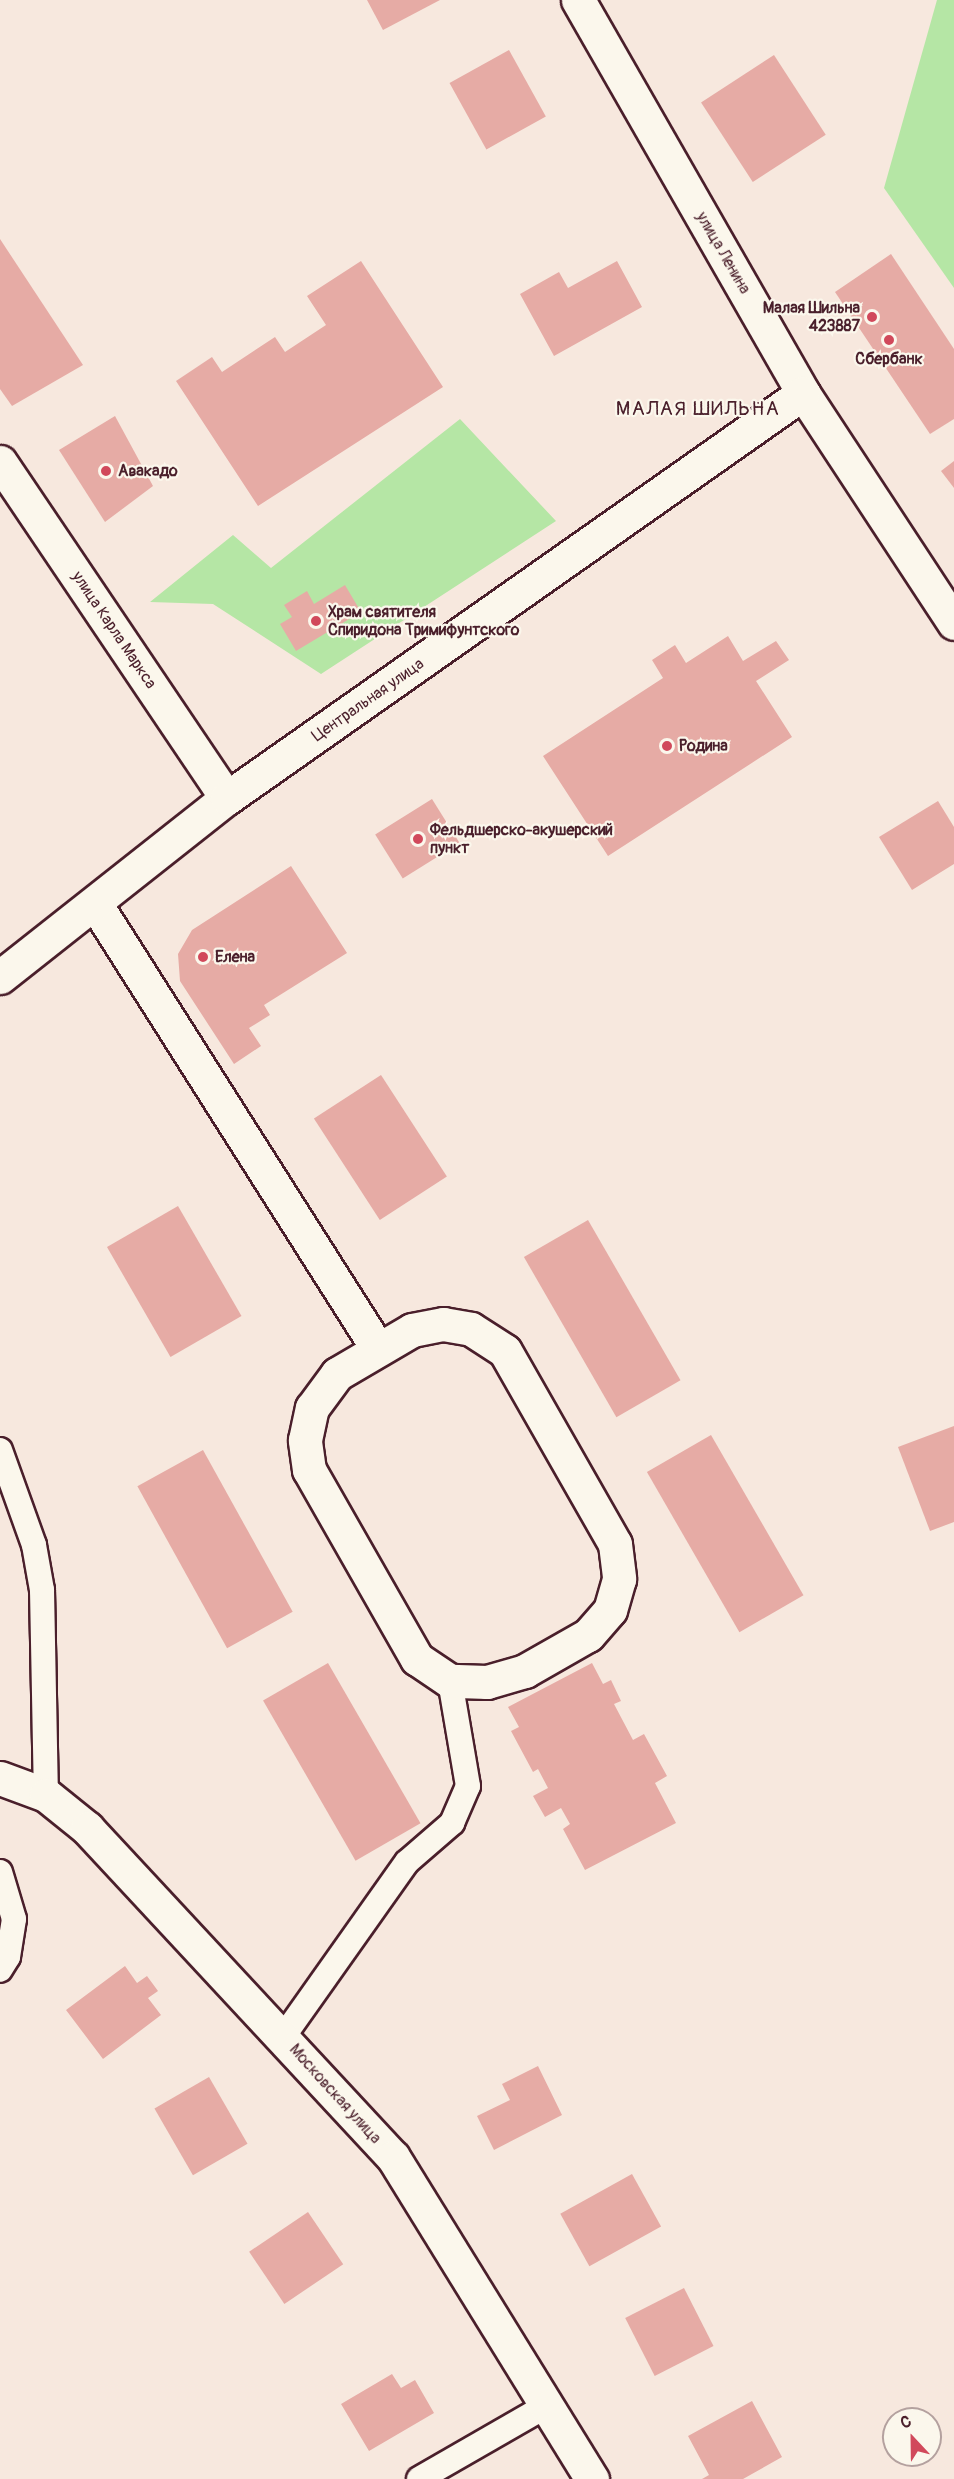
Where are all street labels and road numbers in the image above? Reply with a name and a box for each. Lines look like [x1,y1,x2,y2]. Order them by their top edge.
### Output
street label: улица Ленина [692,209,754,297]
street label: улица Карла Маркса [68,568,160,692]
street label: Центральная улица [308,654,428,746]
street label: Московская улица [285,2040,385,2148]

